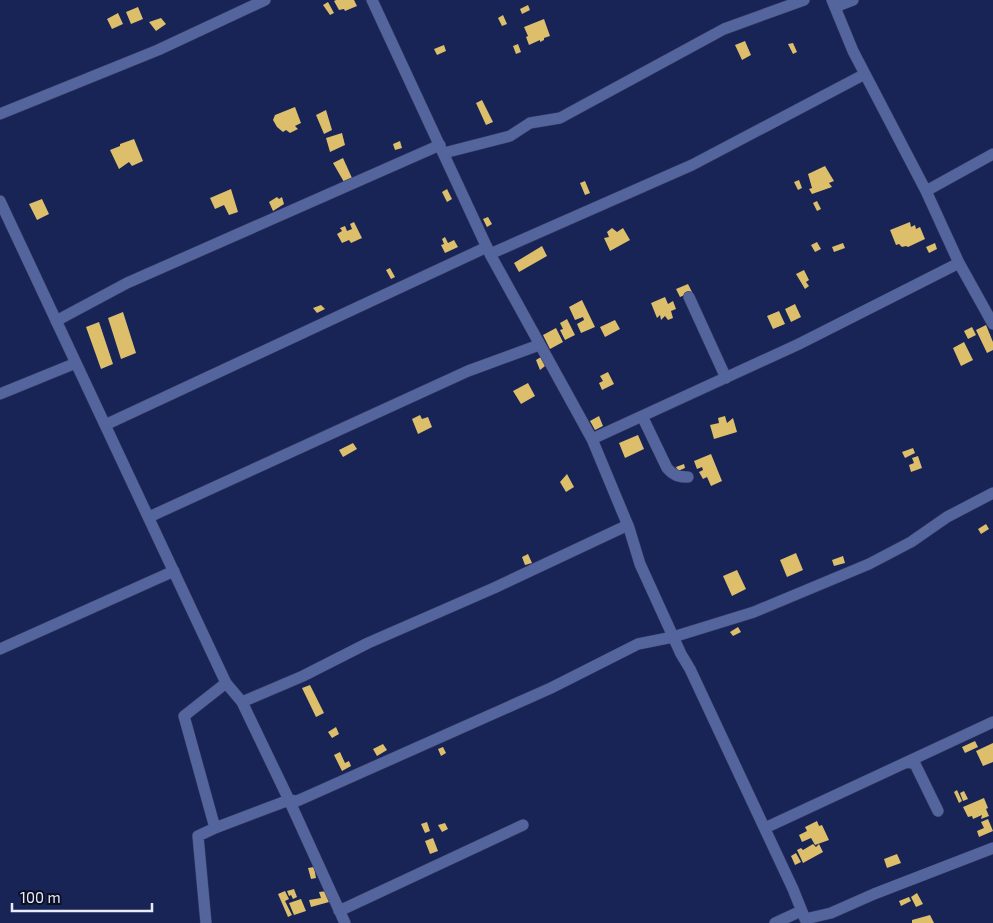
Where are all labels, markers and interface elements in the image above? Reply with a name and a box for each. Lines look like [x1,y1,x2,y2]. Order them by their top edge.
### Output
scale bar [12,880,152,912]
text: 100 m [20,888,61,906]

